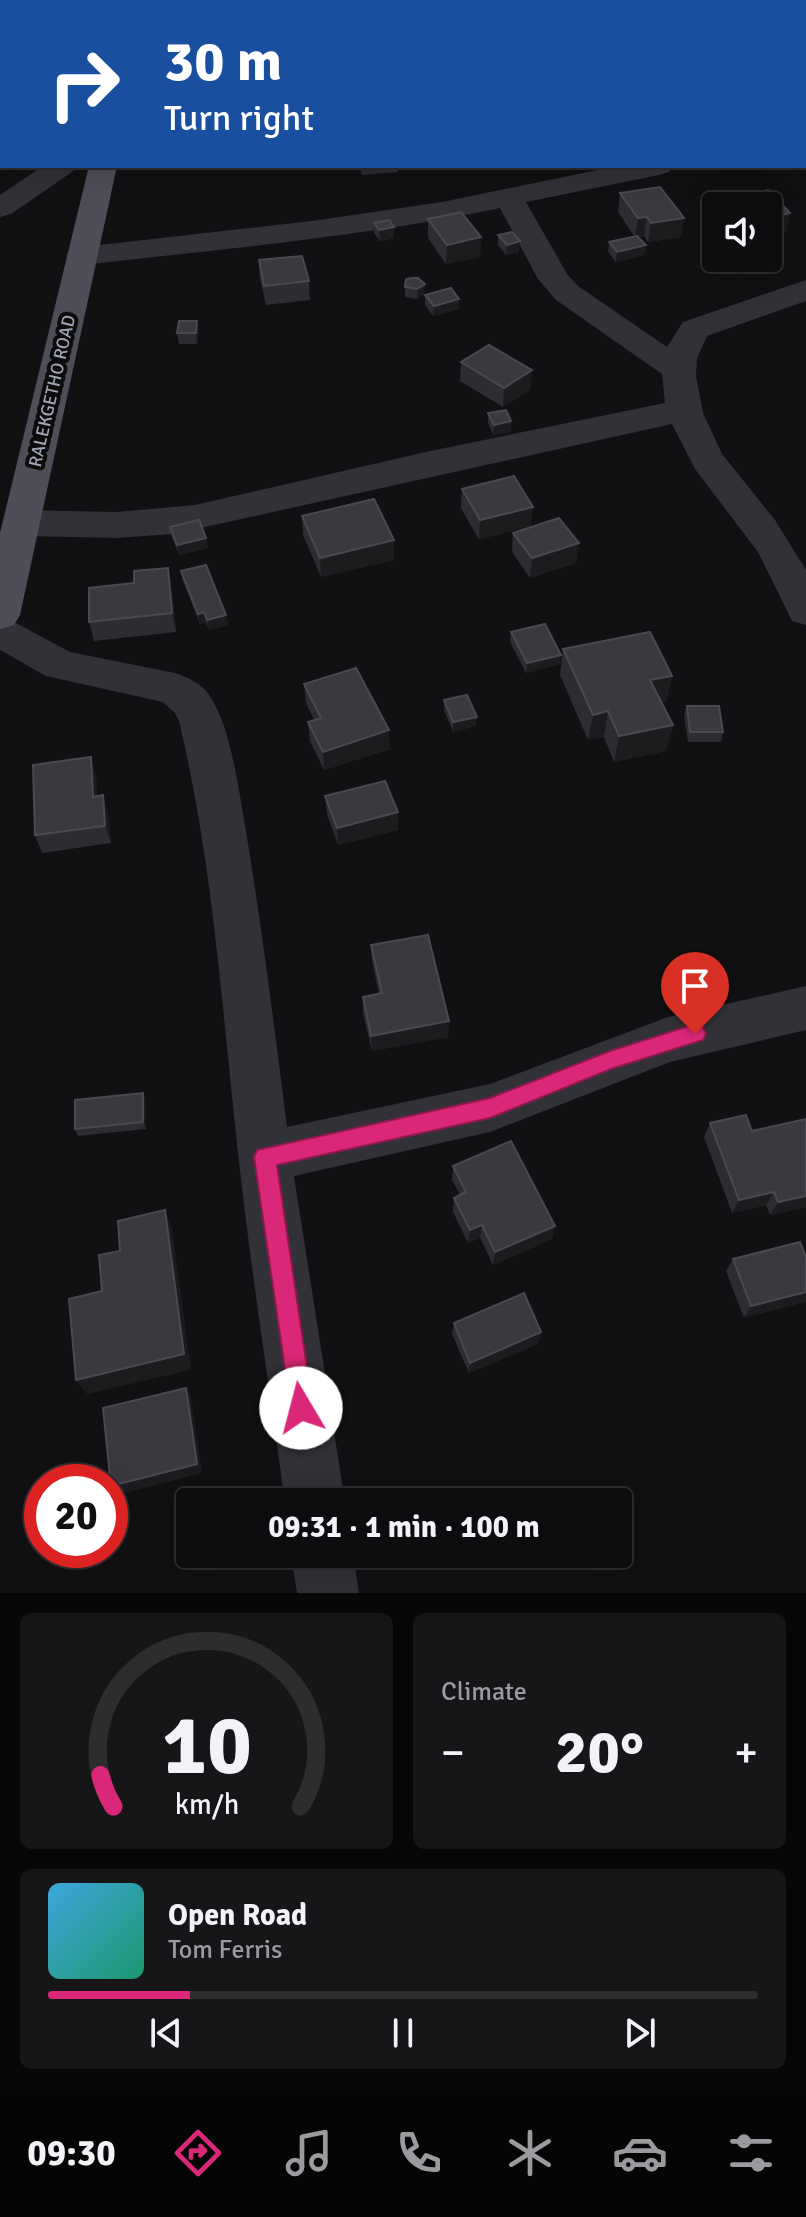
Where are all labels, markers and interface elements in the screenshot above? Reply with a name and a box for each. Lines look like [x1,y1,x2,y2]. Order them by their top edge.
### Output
text: 30 m [164,27,282,96]
icon: right [32,32,136,136]
text: Turn right [164,96,314,141]
map controls [702,192,782,272]
button: sound [702,192,782,272]
street label: RALEKGETHO ROAD [24,313,80,469]
pin [661,952,729,1034]
icon: arrive [673,964,717,1008]
position arrow [259,1366,343,1450]
speed limit sign: 20 [24,1464,128,1568]
text: 09:31 · 1 min · 100 m [268,1509,540,1546]
text: Climate [441,1676,527,1708]
text: 10 [162,1695,251,1797]
text: 20° [555,1716,644,1790]
text: − [441,1726,465,1780]
text: + [734,1726,758,1780]
text: km/h [174,1787,239,1822]
text: Open Road [168,1897,307,1934]
text: Tom Ferris [168,1934,282,1966]
icon: previous [144,2011,188,2055]
icon: pause [381,2011,425,2055]
icon: next [618,2011,662,2055]
icon: directions [170,2125,226,2181]
icon: music [281,2125,337,2181]
icon: phone [391,2125,447,2181]
icon: climate [502,2125,558,2181]
icon: car [612,2125,668,2181]
icon: filters [723,2125,779,2181]
text: 09:30 [27,2131,116,2176]

